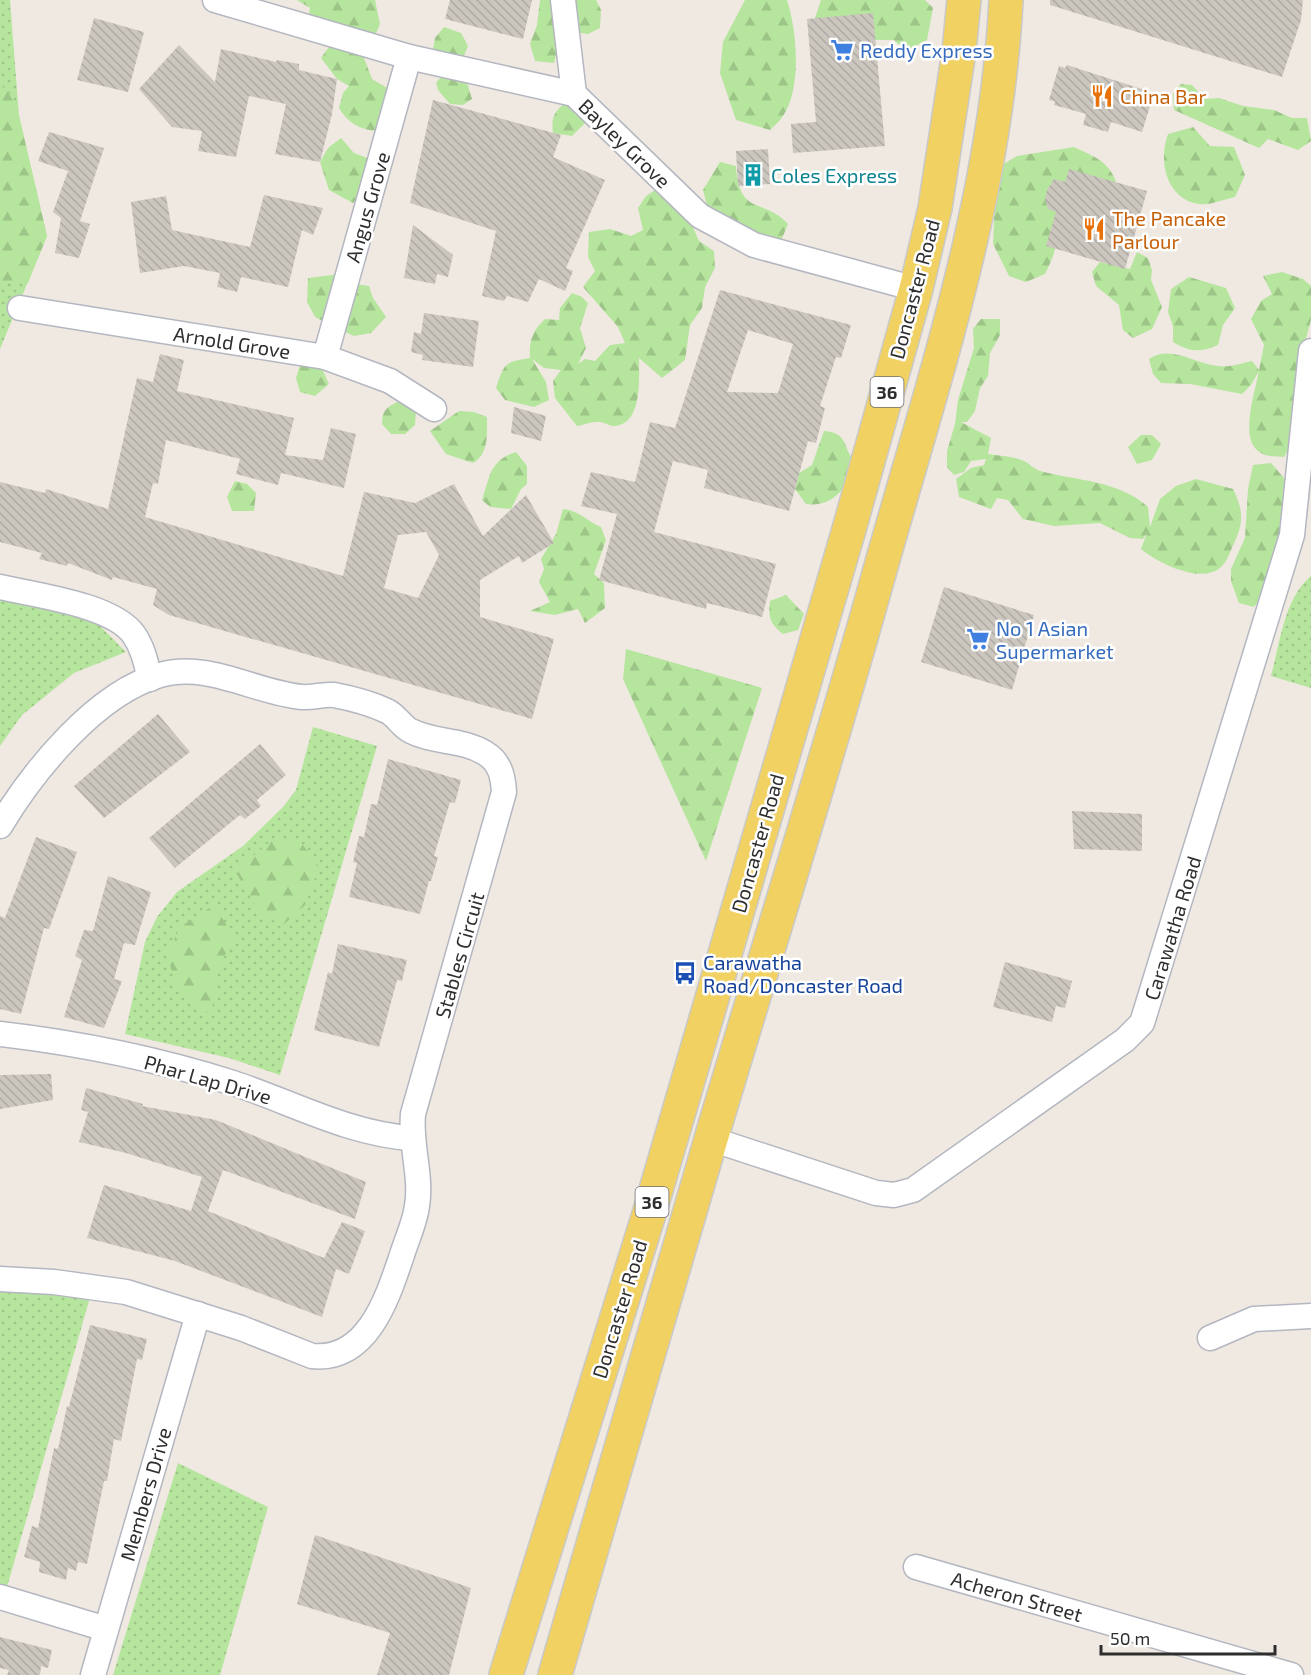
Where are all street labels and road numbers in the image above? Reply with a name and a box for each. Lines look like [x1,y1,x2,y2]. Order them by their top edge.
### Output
street label: Bayley Grove [574,93,676,193]
street label: Angus Grove [340,149,394,265]
street label: Doncaster Road [884,217,944,361]
street label: Arnold Grove [172,321,292,363]
road number: 36 [870,377,904,407]
street label: Doncaster Road [726,771,788,915]
street label: Carawatha Road [1139,853,1205,1003]
street label: Stables Circuit [430,889,489,1021]
street label: Phar Lap Drive [142,1049,274,1109]
road number: 36 [636,1187,668,1217]
street label: Doncaster Road [587,1237,651,1381]
street label: Members Drive [114,1424,176,1564]
street label: Acheron Street [949,1566,1086,1626]

